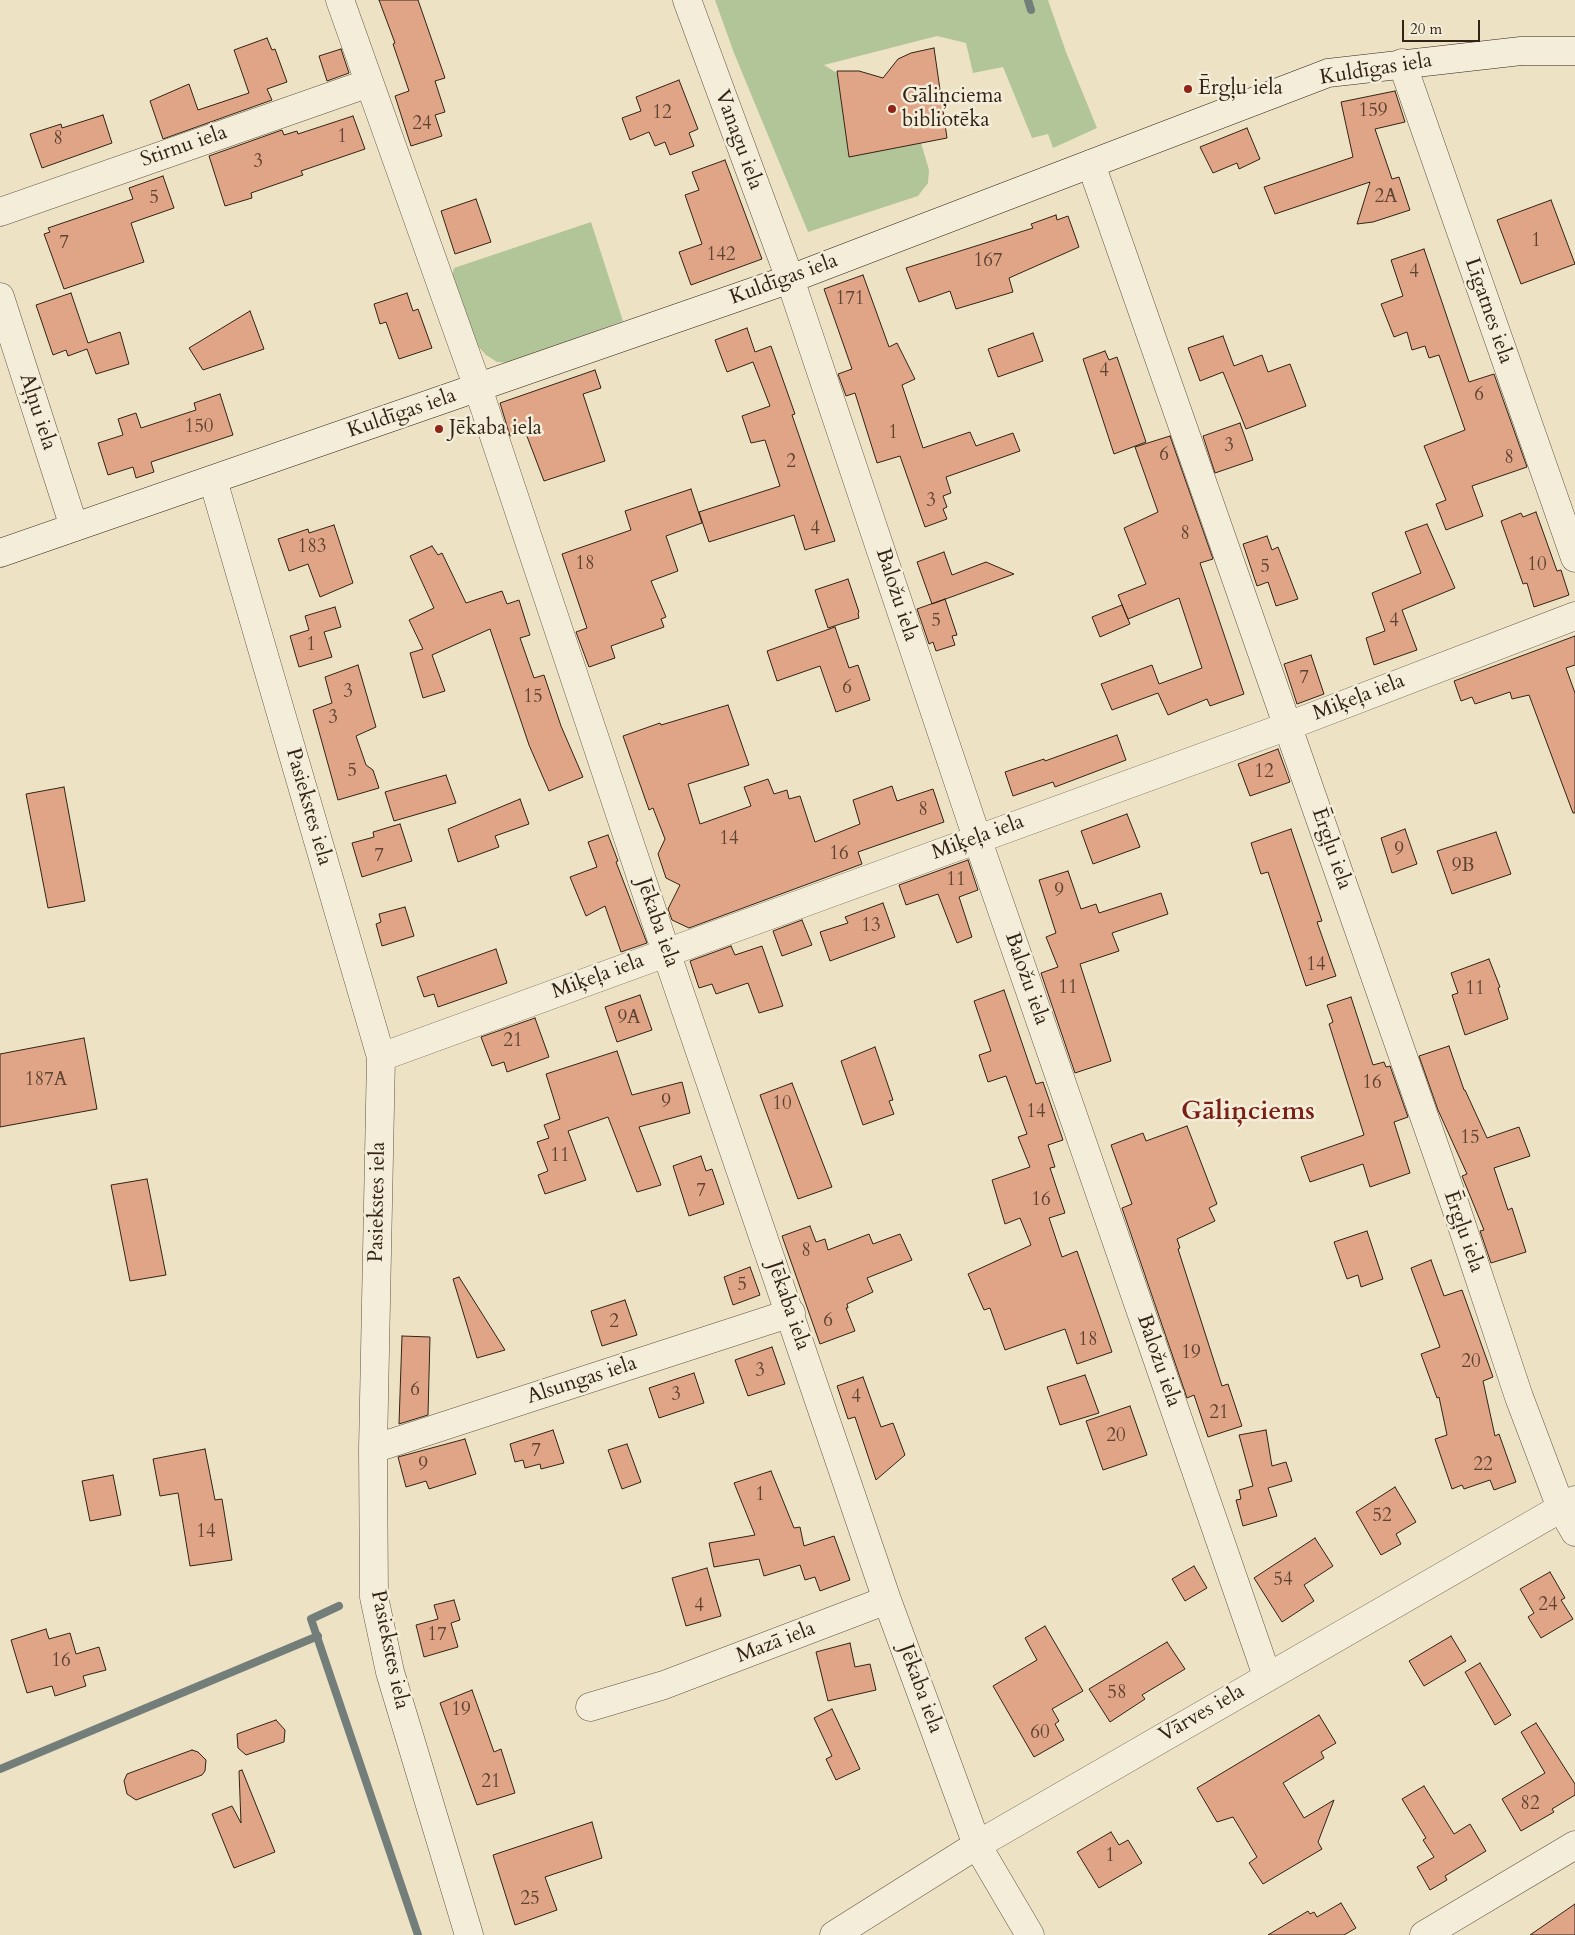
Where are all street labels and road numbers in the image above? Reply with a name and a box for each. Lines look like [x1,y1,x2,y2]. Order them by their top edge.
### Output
street label: Kuldīgas iela [1318,49,1434,91]
street label: Vanagu iela [708,87,768,193]
street label: Stirnu iela [138,120,230,174]
street label: Kuldīgas iela [726,249,842,311]
street label: Līgatnes iela [1458,255,1518,367]
street label: Aļņu iela [13,370,61,454]
street label: Kuldīgas iela [344,384,460,444]
street label: Baložu iela [869,545,923,645]
street label: Miķeļa iela [1309,669,1409,727]
street label: Pasiekstes iela [279,745,337,869]
street label: Ērgļu iela [1305,805,1357,893]
street label: Miķeļa iela [928,810,1028,866]
street label: Jēkaba iela [630,875,684,971]
street label: Baložu iela [998,929,1054,1029]
street label: Miķeļa iela [548,949,648,1005]
street label: Pasiekstes iela [364,1141,392,1263]
street label: Ērgļu iela [1437,1188,1489,1276]
street label: Jēkaba iela [761,1258,815,1354]
street label: Baložu iela [1130,1311,1186,1411]
street label: Alsungas iela [524,1351,640,1411]
street label: Pasiekstes iela [364,1588,414,1712]
street label: Mazā iela [733,1616,819,1670]
street label: Jēkaba iela [892,1641,948,1737]
street label: Vārves iela [1155,1679,1249,1749]

